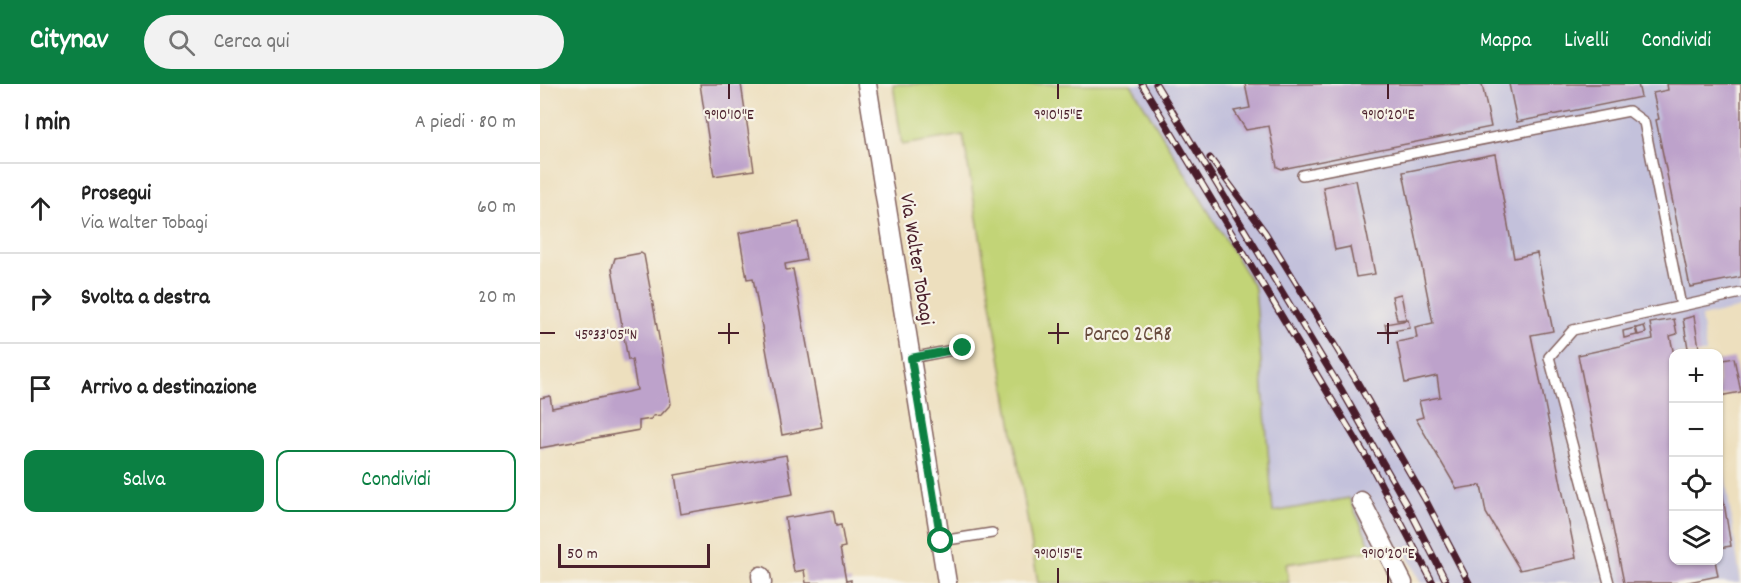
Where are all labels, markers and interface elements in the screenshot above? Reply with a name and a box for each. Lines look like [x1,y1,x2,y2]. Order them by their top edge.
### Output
search box [144,15,564,69]
text: Citynav [30,22,108,62]
icon: search [165,26,198,59]
text: Cerca qui [213,27,290,58]
text: Mappa [1480,27,1531,57]
text: Livelli [1564,27,1609,57]
text: Condividi [1642,27,1711,57]
text: 1 min [24,105,70,142]
text: 9°10'10"E [704,105,754,127]
text: 9°10'15"E [1034,105,1082,127]
text: 9°10'20"E [1362,105,1415,127]
text: A piedi · 80 m [415,109,516,137]
text: Prosegui [81,179,151,210]
street label: Via Walter Tobagi [890,191,940,328]
icon: ahead [24,192,57,225]
text: 60 m [477,194,516,222]
text: Via Walter Tobagi [81,210,208,238]
icon: right [24,282,57,315]
text: Svolta a destra [81,283,210,314]
text: 20 m [478,284,516,312]
park label: Parco 2CR8 [1084,321,1172,351]
text: 45°33'05"N [575,325,637,347]
route end [949,334,975,360]
map controls [1669,349,1723,565]
button: + [1669,349,1723,403]
icon: arrive [24,372,57,405]
text: Arrivo a destinazione [81,373,257,404]
button: − [1669,403,1723,457]
button: Salva [24,450,264,512]
button: Condividi [276,450,516,512]
button: locate [1669,457,1723,511]
button: layers [1669,511,1723,565]
route start [927,527,953,553]
scale bar [558,541,710,568]
text: 50 m [567,543,598,566]
text: 9°10'15"E [1034,544,1082,566]
text: 9°10'20"E [1362,544,1415,566]

